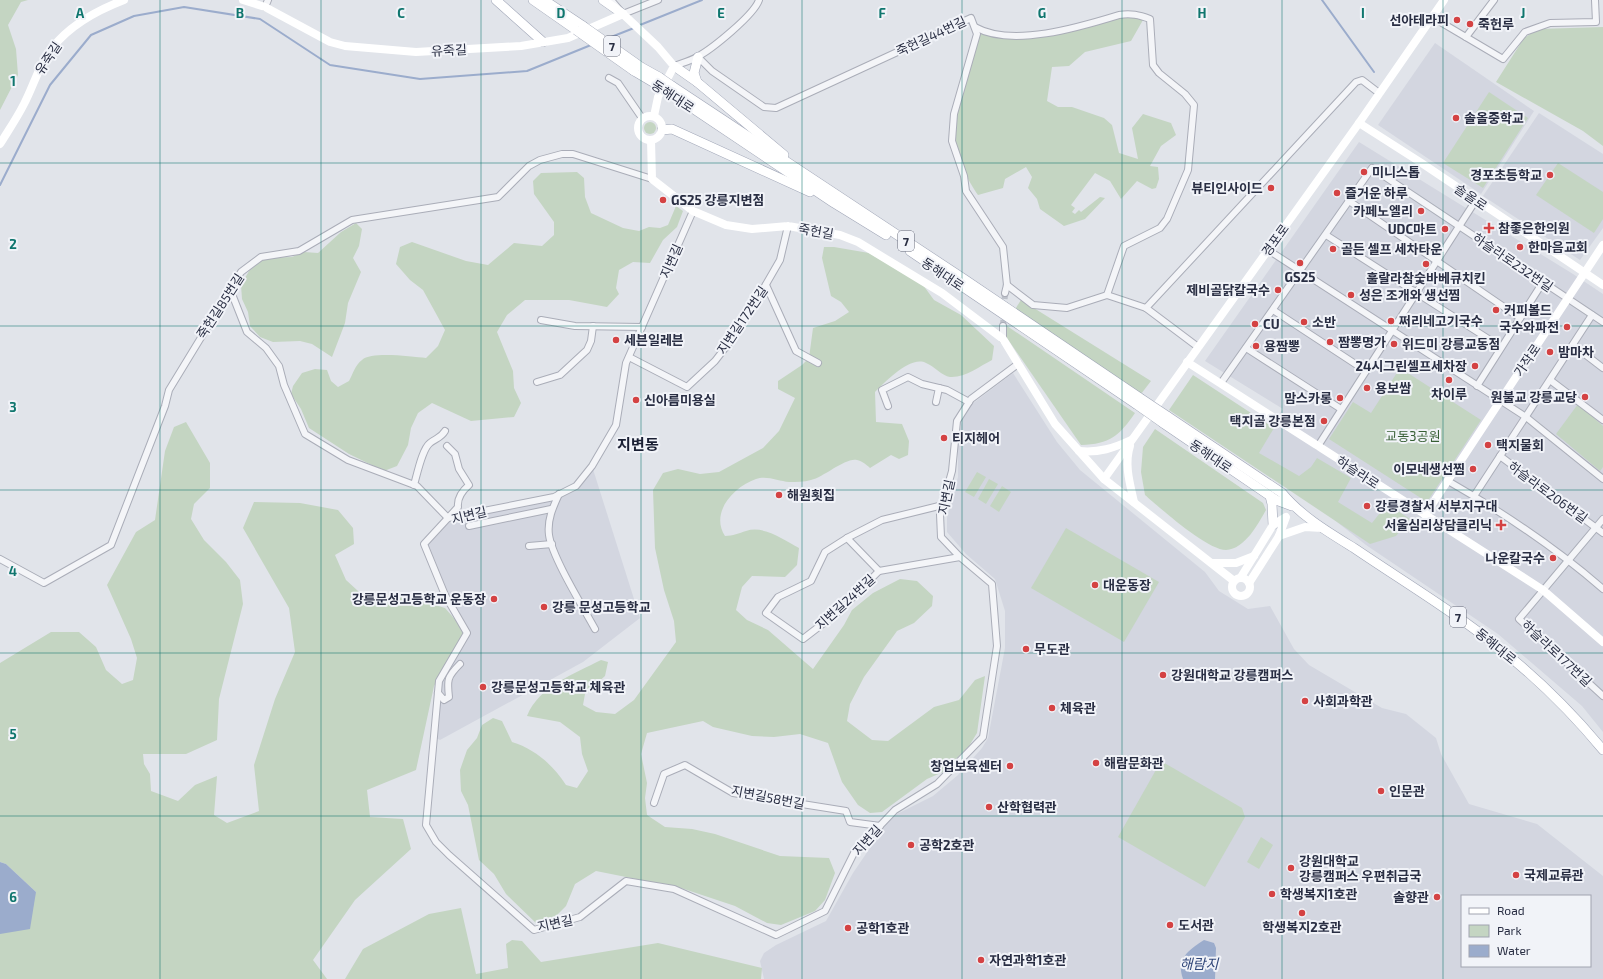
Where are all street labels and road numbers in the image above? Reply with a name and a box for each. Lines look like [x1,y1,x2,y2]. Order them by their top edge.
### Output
street label: 죽헌길44번길 [893,13,969,59]
road number: 7 [604,36,620,56]
street label: 유죽길 [31,39,65,77]
street label: 유죽길 [431,41,467,59]
street label: 동해대로 [649,76,697,116]
street label: 솔올로 [1452,180,1490,214]
street label: 죽헌길 [797,220,835,242]
street label: 경포로 [1258,221,1292,259]
street label: 하슬라로232번길 [1470,229,1556,295]
road number: 7 [898,231,914,251]
street label: 지변길 [656,241,686,281]
street label: 동해대로 [919,254,967,294]
street label: 죽헌길85번길 [193,270,247,342]
street label: 지변길172번길 [713,283,771,357]
street label: 가작로 [1510,341,1544,379]
street label: 동해대로 [1187,436,1235,476]
street label: 하슬라로 [1334,452,1382,492]
street label: 하슬라로206번길 [1505,458,1591,526]
street label: 지변길 [934,478,958,516]
street label: 지변길 [450,503,488,527]
street label: 지변길24번길 [812,571,878,633]
road number: 7 [1450,607,1466,627]
street label: 하슬라로177번길 [1519,616,1595,690]
street label: 동해대로 [1472,625,1520,667]
street label: 지변길58번길 [730,782,806,812]
street label: 지변길 [849,821,885,859]
street label: 지변길 [536,911,574,935]

